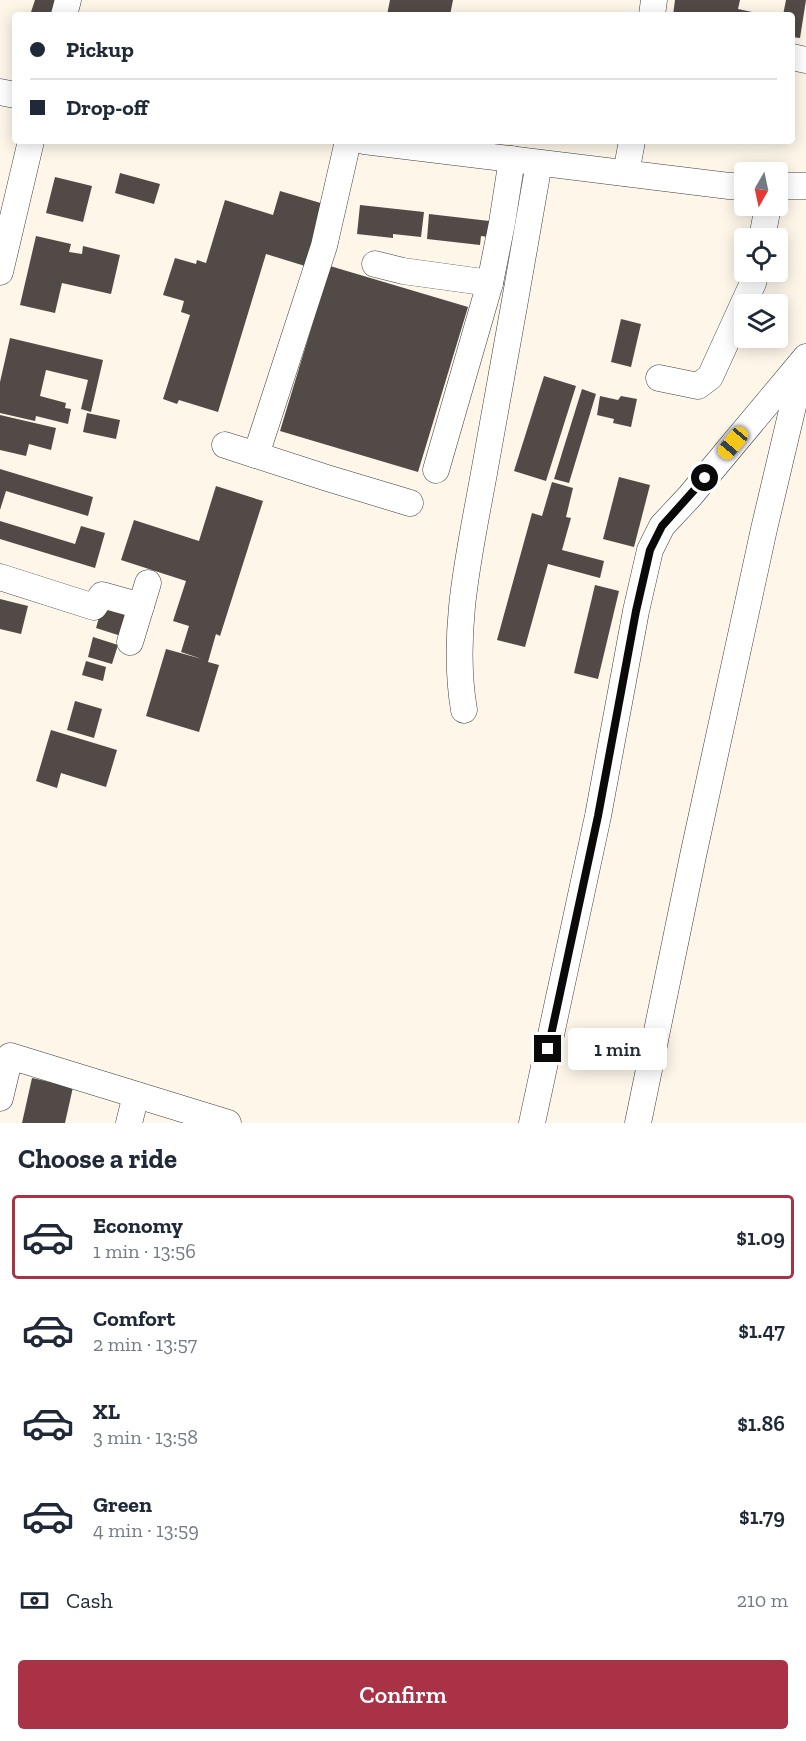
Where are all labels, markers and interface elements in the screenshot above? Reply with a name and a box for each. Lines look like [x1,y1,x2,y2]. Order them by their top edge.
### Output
text: Pickup [66,36,134,63]
text: Drop-off [66,94,148,121]
north arrow [734,162,788,216]
map controls [734,162,788,348]
button: locate [734,228,788,282]
button: layers [734,294,788,348]
car [715,423,751,463]
route start [691,464,718,491]
callout: 1 min [569,1028,668,1070]
route end [534,1035,561,1062]
text: 1 min [594,1037,641,1061]
text: Choose a ride [18,1143,177,1175]
icon: car [21,1210,75,1264]
text: Economy [93,1212,183,1239]
text: $1.09 [736,1224,785,1251]
text: 1 min · 13:56 [93,1239,196,1263]
icon: car [21,1303,75,1357]
text: Comfort [93,1305,175,1332]
text: $1.47 [738,1317,785,1344]
text: 2 min · 13:57 [93,1332,197,1356]
icon: car [21,1396,75,1450]
text: XL [93,1398,120,1425]
text: $1.86 [737,1410,785,1437]
text: 3 min · 13:58 [93,1425,198,1449]
icon: car [21,1489,75,1543]
text: Green [93,1491,152,1518]
text: $1.79 [739,1503,785,1530]
text: 4 min · 13:59 [93,1518,199,1542]
icon: cash [18,1584,51,1617]
text: Cash [66,1587,113,1614]
text: 210 m [737,1588,788,1612]
button: Confirm [18,1660,788,1729]

